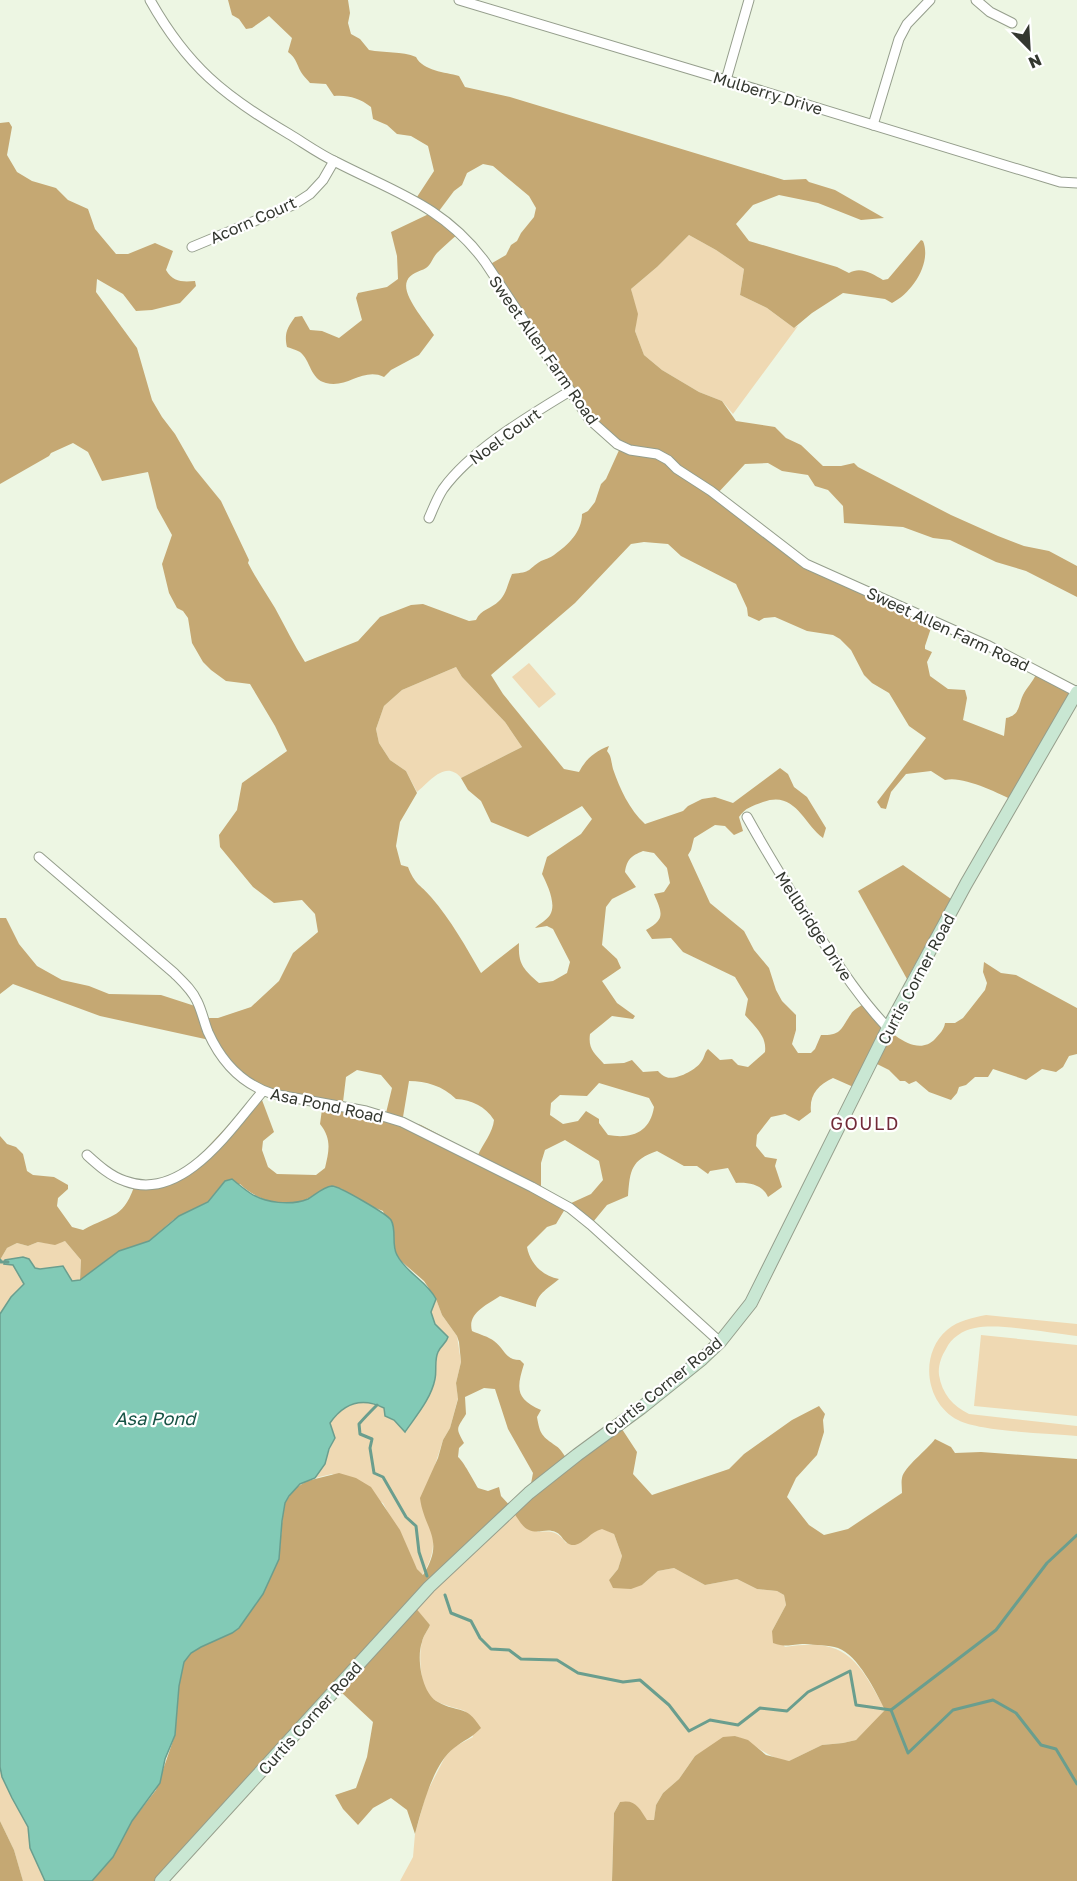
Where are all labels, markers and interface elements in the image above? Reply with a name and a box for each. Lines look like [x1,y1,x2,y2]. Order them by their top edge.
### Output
north arrow [999,18,1059,78]
text: N [1025,50,1045,73]
street label: Mulberry Drive [711,67,825,119]
street label: Acorn Court [207,192,299,248]
street label: Sweet Allen Farm Road [485,272,603,428]
street label: Noel Court [465,403,545,469]
street label: Sweet Allen Farm Road [863,582,1033,676]
street label: Mellbridge Drive [771,868,857,984]
street label: Curtis Corner Road [873,910,959,1048]
street label: Asa Pond Road [269,1083,385,1127]
district label: GOULD [830,1112,900,1134]
street label: Curtis Corner Road [600,1332,726,1440]
water label: Asa Pond [115,1407,197,1429]
street label: Curtis Corner Road [254,1657,366,1779]

